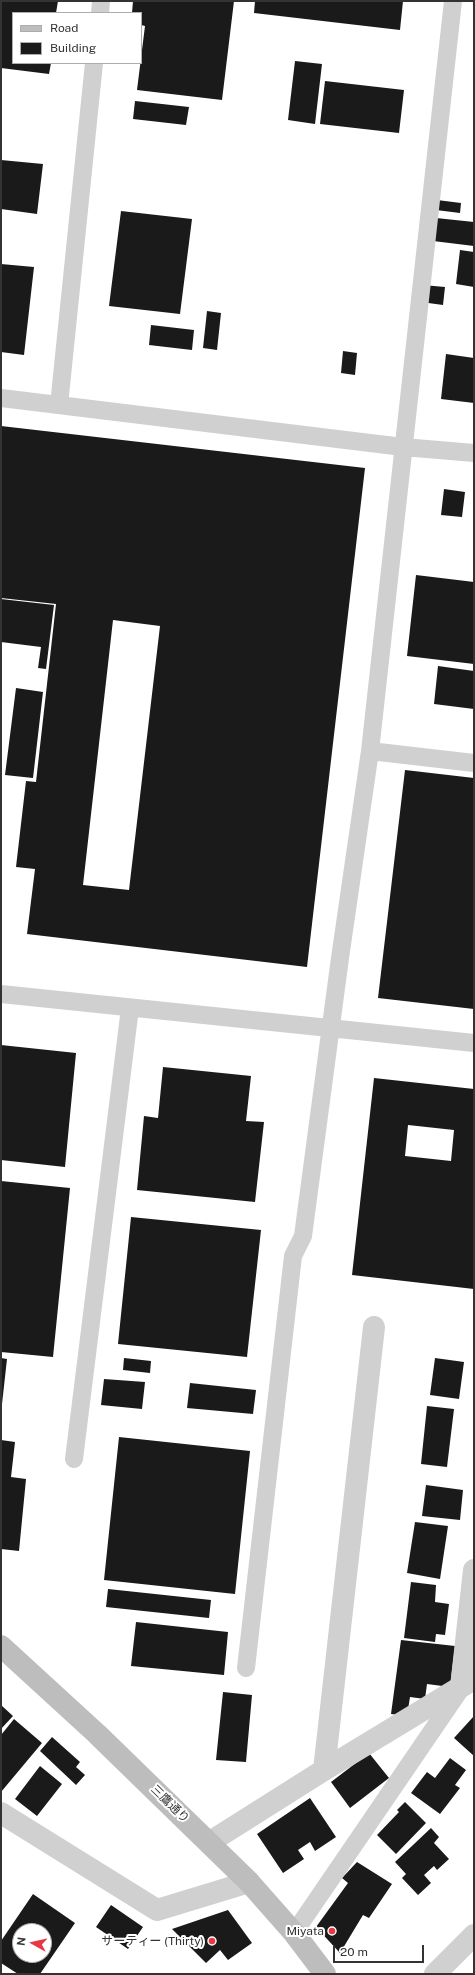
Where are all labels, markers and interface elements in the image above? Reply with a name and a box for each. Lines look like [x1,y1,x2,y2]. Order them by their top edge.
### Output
legend [12,12,142,64]
text: Road [50,21,78,35]
text: Building [50,41,96,55]
street label: 三鷹通り [148,1782,192,1826]
north arrow [12,1923,52,1963]
place label: Miyata [286,1924,324,1938]
marker: Miyata [327,1926,337,1936]
place label: サーティー (Thirty) [101,1934,204,1948]
text: N [15,1936,28,1947]
marker: サーティー (Thirty) [207,1936,217,1946]
scale bar [335,1937,426,1963]
text: 20 m [340,1945,368,1959]

